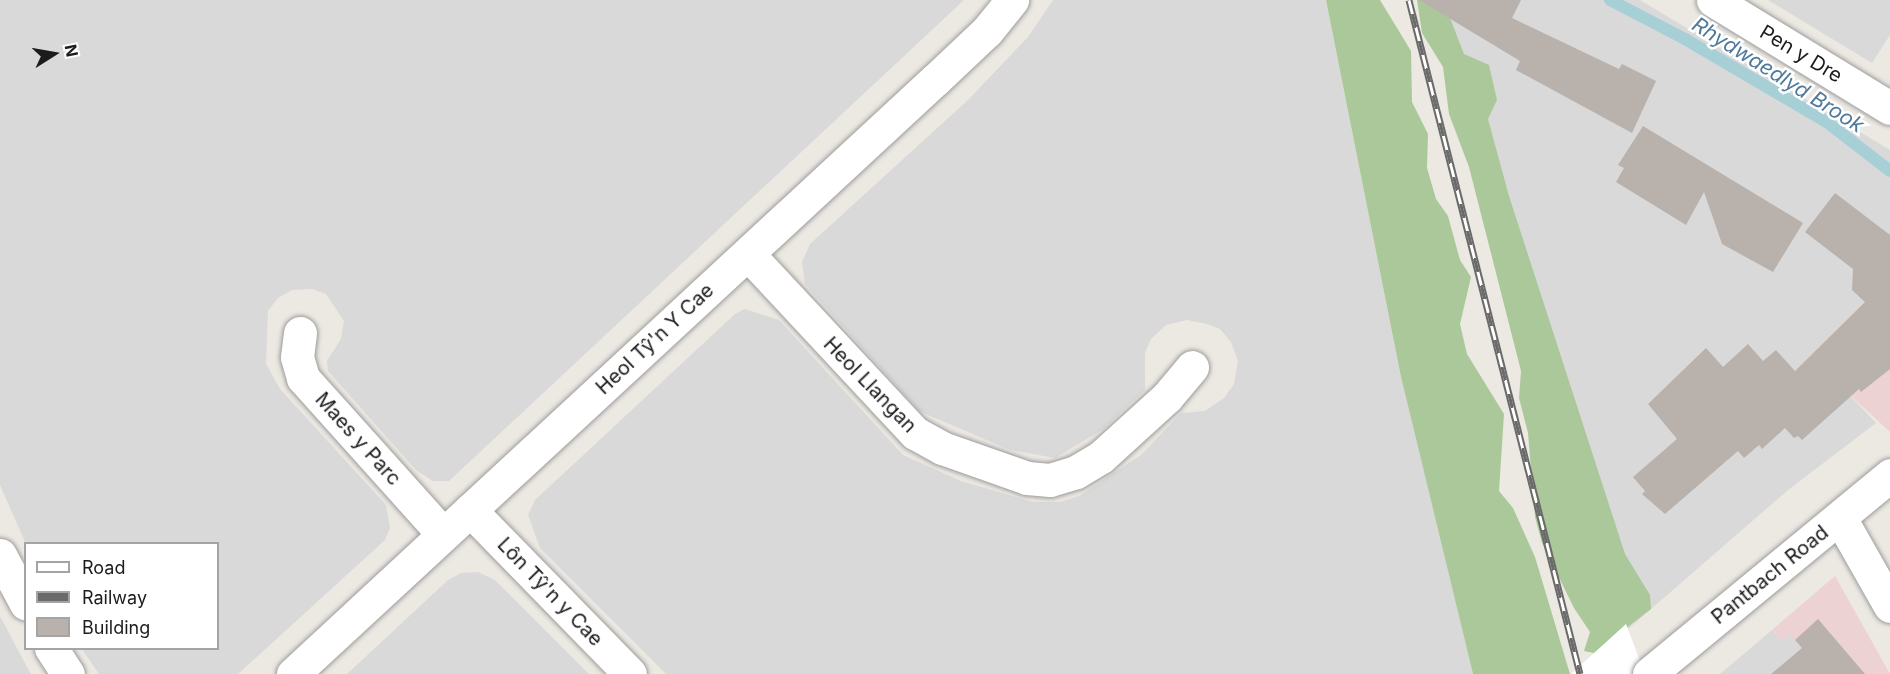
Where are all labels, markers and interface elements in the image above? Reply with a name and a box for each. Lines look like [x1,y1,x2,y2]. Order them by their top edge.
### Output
water label: Rhydwaedlyd Brook [1687,12,1869,138]
street label: Pen y Dre [1755,20,1847,88]
north arrow [24,24,84,84]
text: N [61,43,83,58]
street label: Heol Tŷ'n Y Cae [591,278,719,400]
street label: Heol Llangan [818,332,922,438]
street label: Maes y Parc [310,388,406,490]
street label: Pantbach Road [1707,521,1833,629]
street label: Lôn Tŷ'n y Cae [492,533,608,651]
legend [24,542,219,650]
text: Road [82,557,125,578]
text: Railway [82,587,147,608]
text: Building [82,617,150,638]

